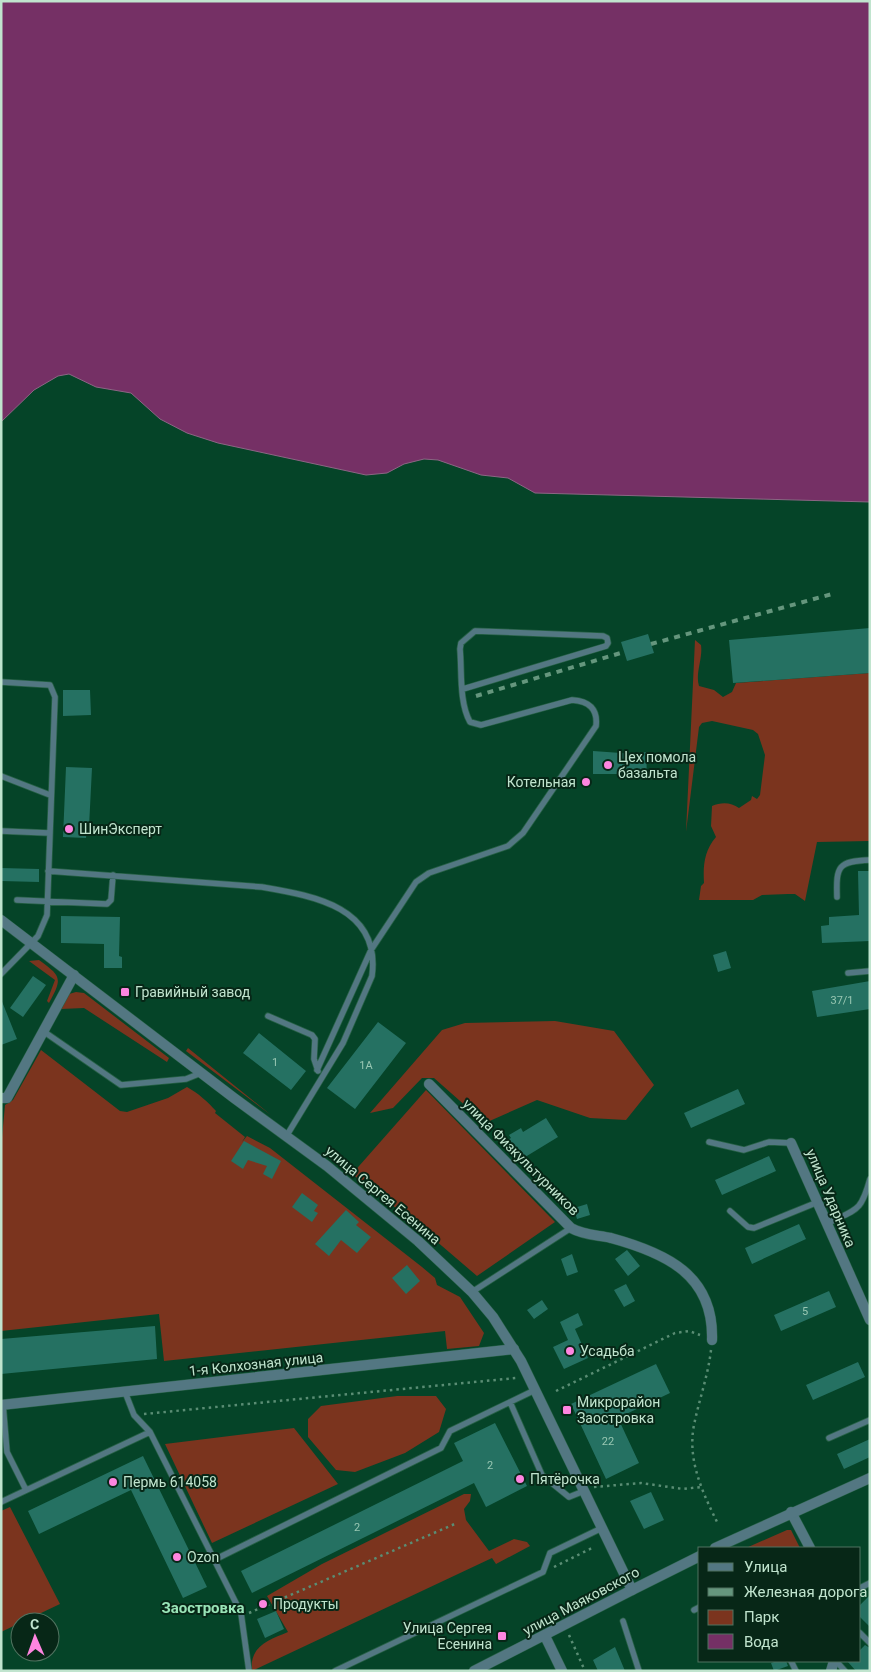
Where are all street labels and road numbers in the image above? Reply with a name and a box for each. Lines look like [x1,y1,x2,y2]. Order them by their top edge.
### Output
street label: улица Физкультурников [460,1096,582,1218]
street label: улица Сергея Есенина [322,1142,444,1248]
street label: улица Ударника [803,1146,859,1250]
street label: 1-я Колхозная улица [188,1349,324,1379]
street label: улица Маяковского [520,1564,642,1638]

